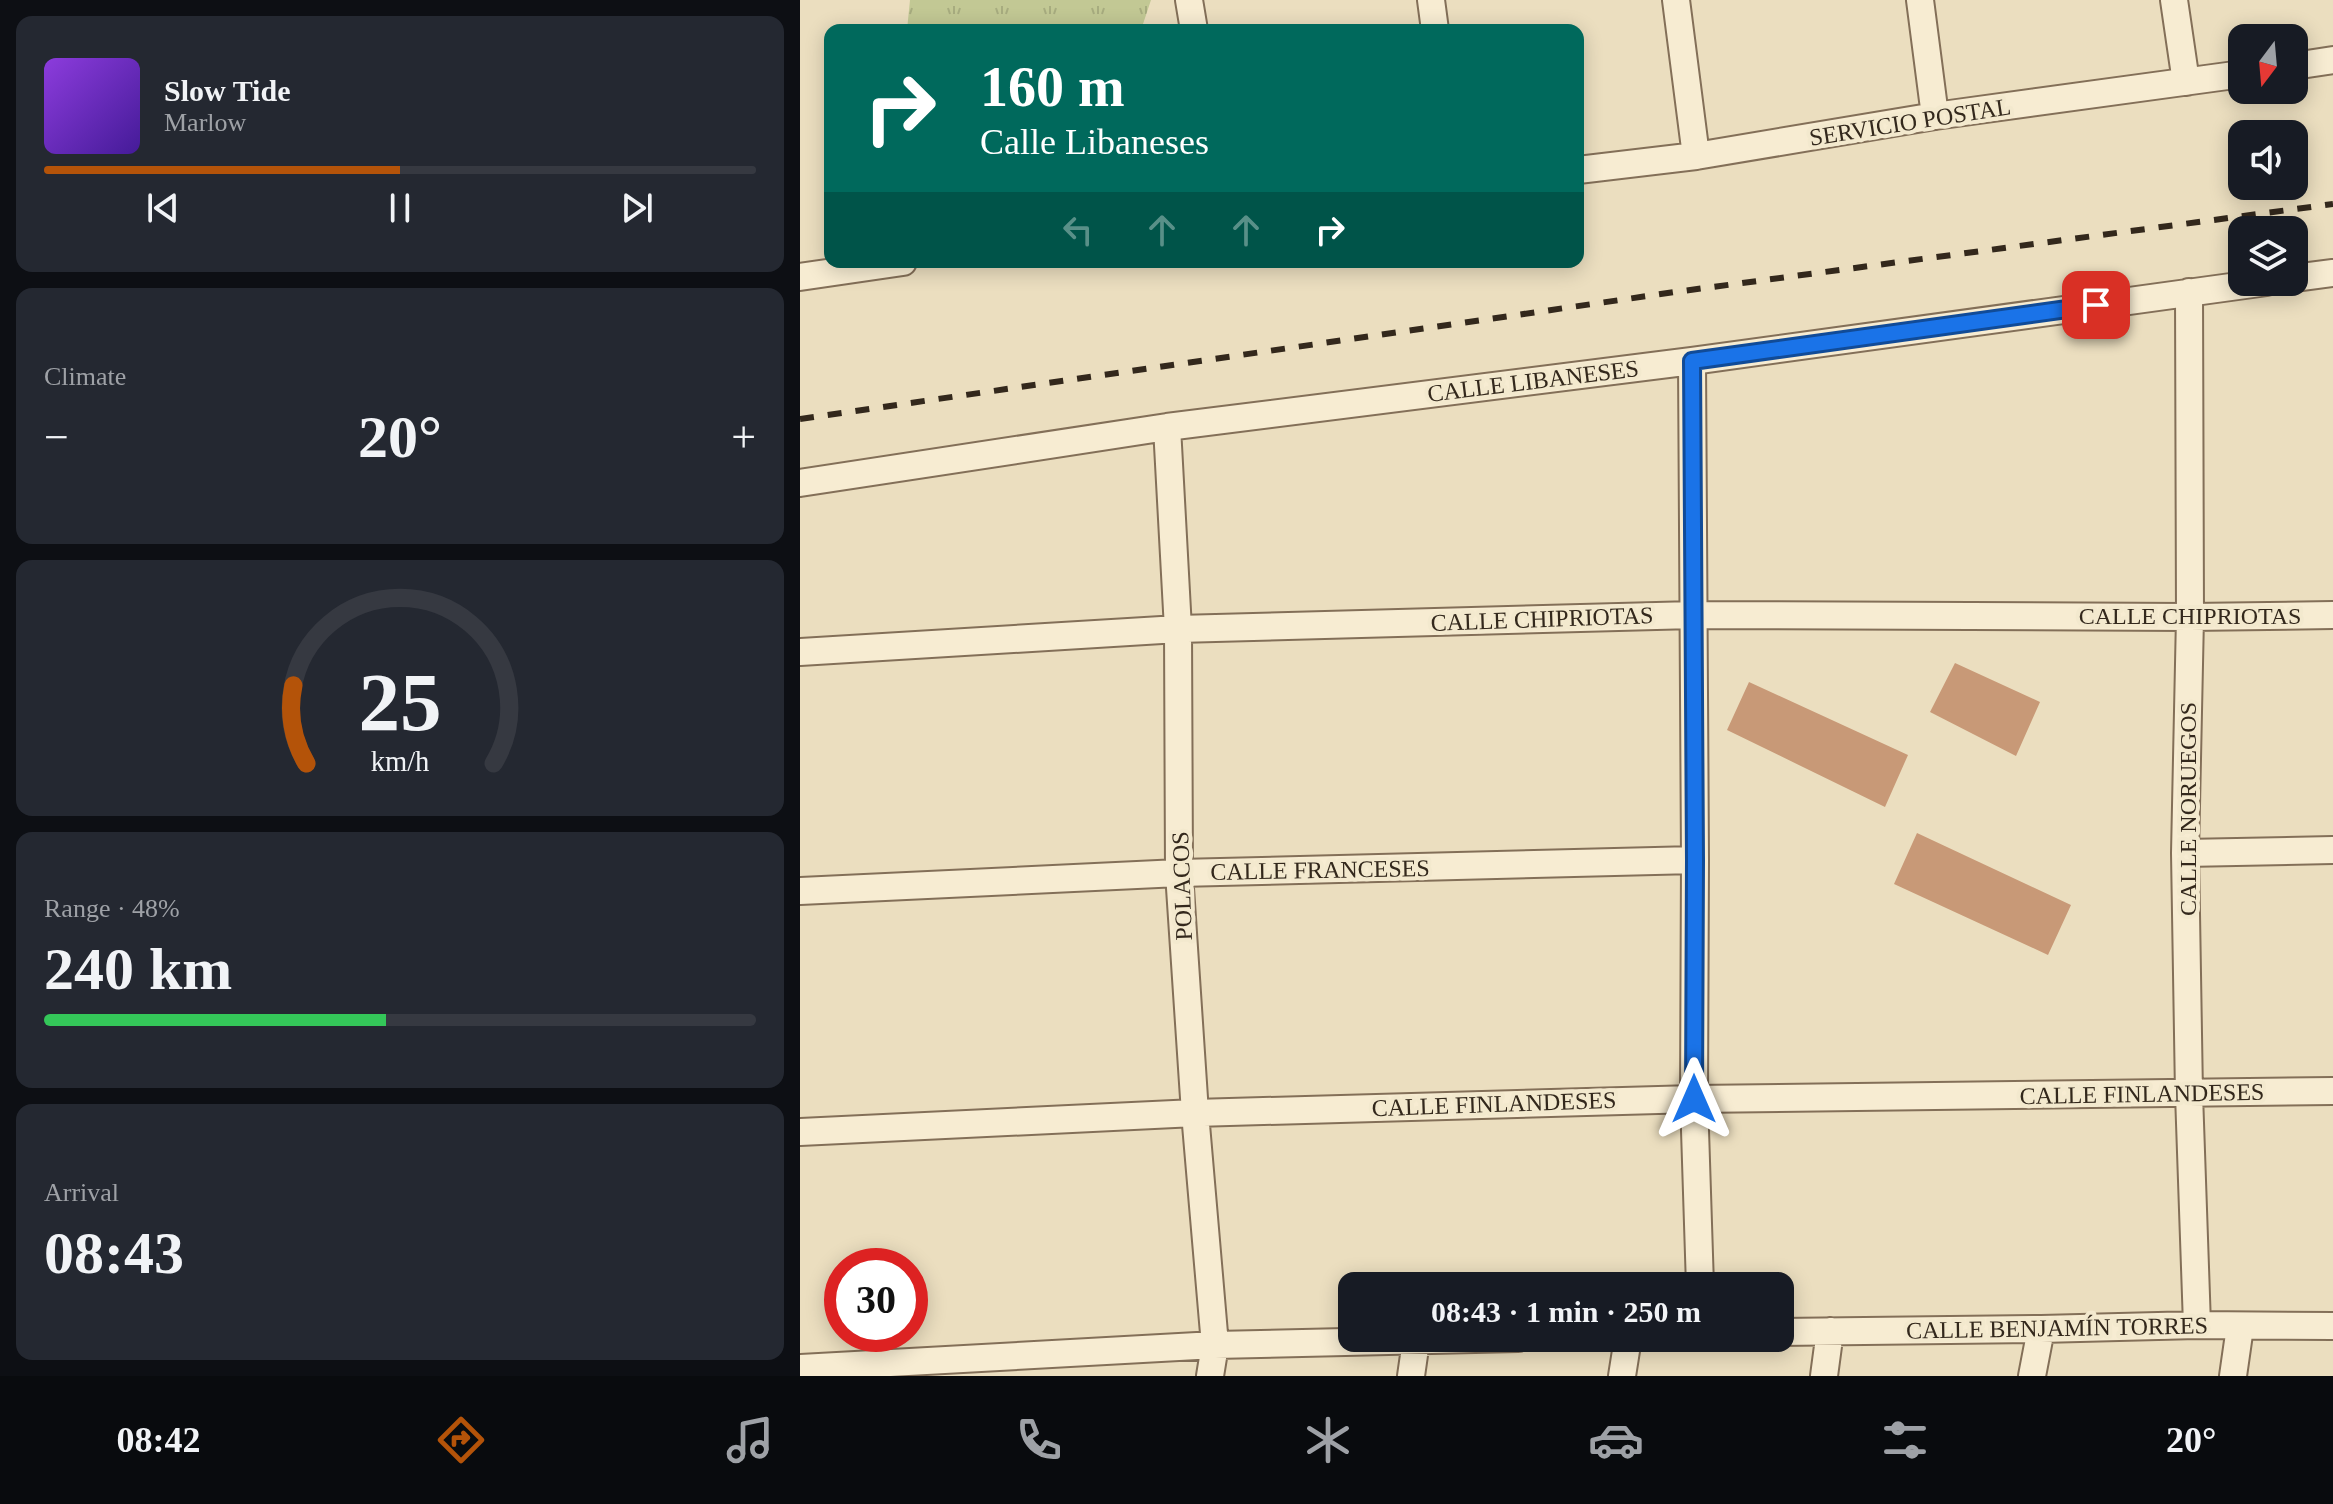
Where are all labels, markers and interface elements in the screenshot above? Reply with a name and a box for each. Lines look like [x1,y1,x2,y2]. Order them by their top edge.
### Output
north arrow [2228,24,2308,104]
map controls [2228,24,2308,296]
icon: right [848,56,952,160]
text: 160 m [980,56,1125,118]
text: Slow Tide [164,74,290,107]
street label: SERVICIO POSTAL [1807,93,2013,151]
text: Marlow [164,108,246,137]
button: sound [2228,120,2308,200]
text: Calle Libaneses [980,122,1209,162]
icon: previous [141,186,185,230]
icon: pause [378,186,422,230]
icon: next [615,186,659,230]
icon: left [1056,208,1100,252]
icon: ahead [1140,208,1184,252]
icon: ahead [1224,208,1268,252]
icon: right [1308,208,1352,252]
button: layers [2228,216,2308,296]
pin [2062,271,2130,339]
icon: arrive [2074,283,2118,327]
street label: CALLE LIBANESES [1426,355,1640,407]
text: Climate [44,362,126,391]
text: 20° [358,404,442,470]
text: − [44,413,69,462]
text: + [731,413,756,462]
street label: CALLE CHIPRIOTAS [1430,602,1654,636]
street label: CALLE CHIPRIOTAS [2079,603,2301,629]
text: 25 [358,656,442,748]
street label: CALLE NORUEGOS [2175,702,2201,916]
text: km/h [371,746,429,777]
street label: POLACOS [1167,831,1197,941]
street label: CALLE FRANCESES [1210,855,1430,885]
text: Range · 48% [44,894,180,923]
text: 240 km [44,936,232,1002]
position arrow [1652,1057,1736,1141]
street label: CALLE FINLANDESES [2019,1079,2265,1109]
street label: CALLE FINLANDESES [1371,1087,1617,1121]
text: Arrival [44,1178,119,1207]
text: 08:43 [44,1220,184,1286]
speed limit sign: 30 [824,1248,928,1352]
text: 08:43 · 1 min · 250 m [1431,1295,1701,1328]
street label: CALLE BENJAMÍN TORRES [1906,1312,2208,1344]
icon: directions [433,1412,489,1468]
icon: music [722,1412,778,1468]
icon: phone [1011,1412,1067,1468]
icon: climate [1300,1412,1356,1468]
icon: car [1588,1412,1644,1468]
icon: filters [1877,1412,1933,1468]
text: 08:42 [116,1420,200,1460]
text: 20° [2166,1420,2217,1460]

